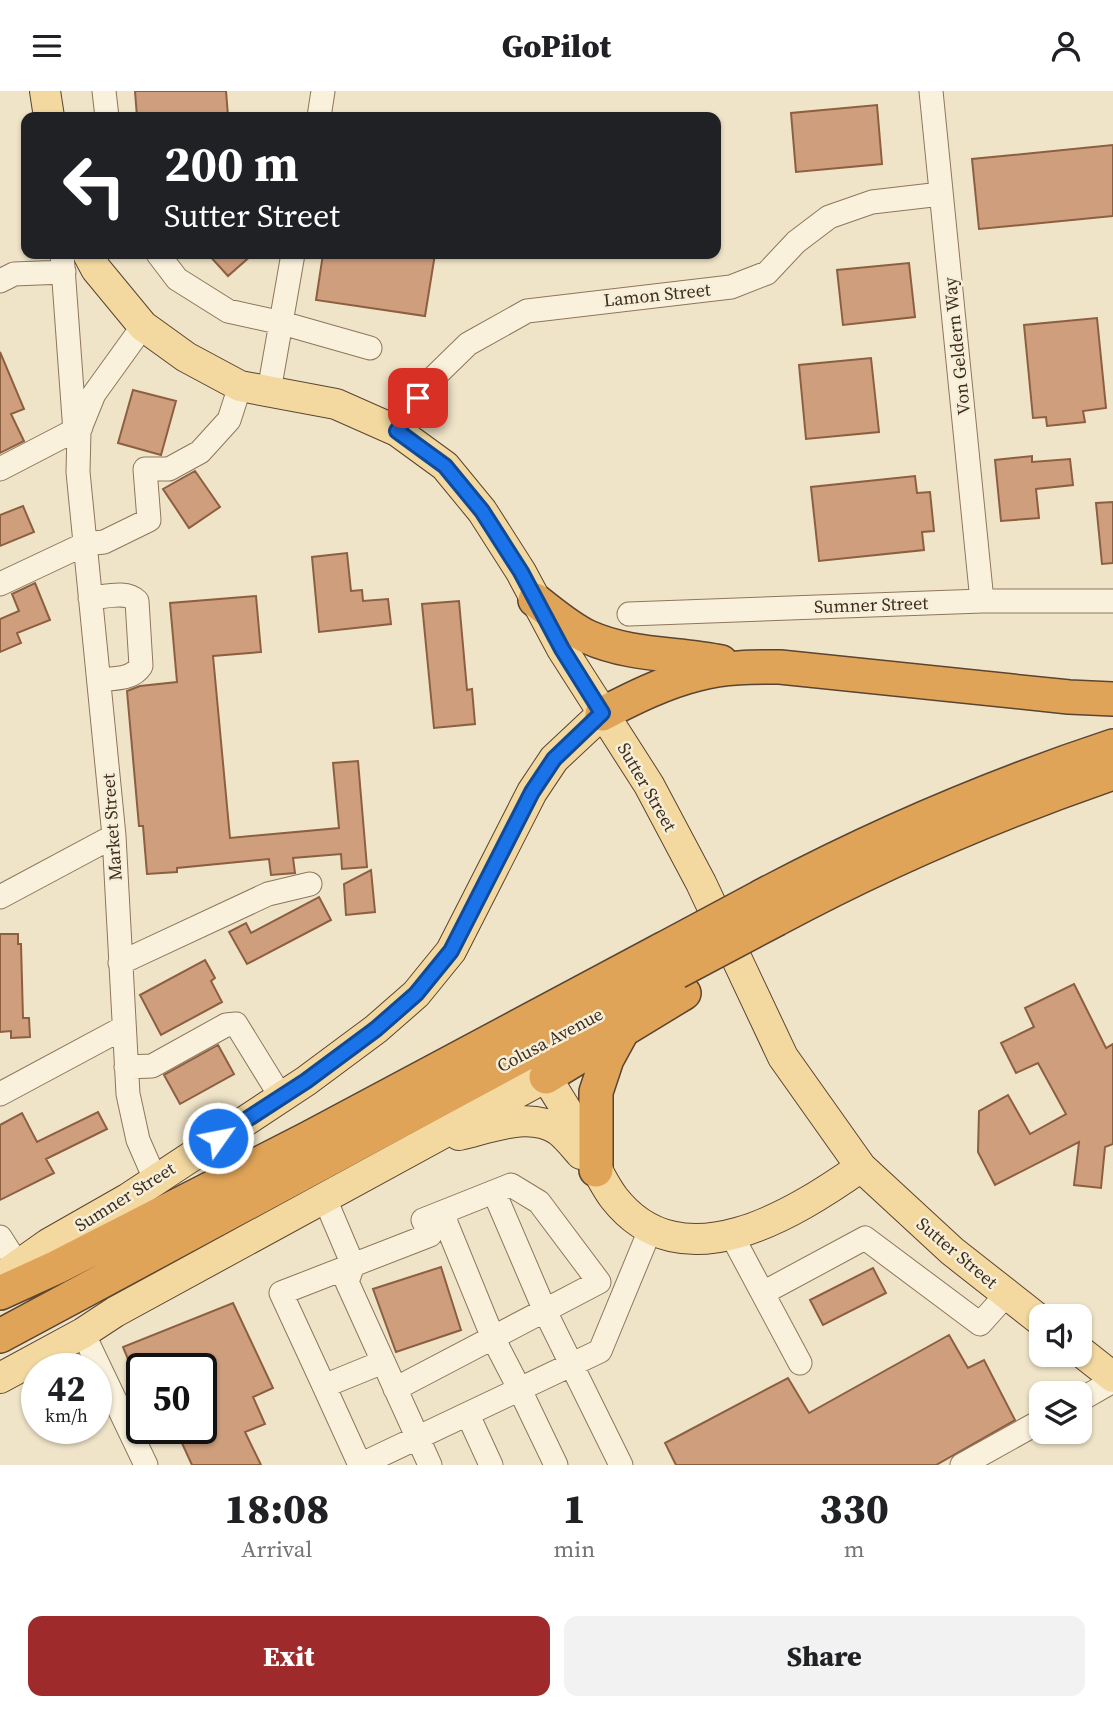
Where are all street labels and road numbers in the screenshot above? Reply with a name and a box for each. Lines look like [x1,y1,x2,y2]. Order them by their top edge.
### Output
street label: Von Geldern Way [937,275,976,416]
street label: Lamon Street [602,276,712,313]
street label: Sumner Street [813,590,929,619]
street label: Sutter Street [612,738,683,836]
street label: Market Street [95,772,128,882]
street label: Colusa Avenue [492,1001,607,1078]
street label: Sumner Street [70,1156,180,1237]
street label: Sutter Street [911,1211,1003,1294]

